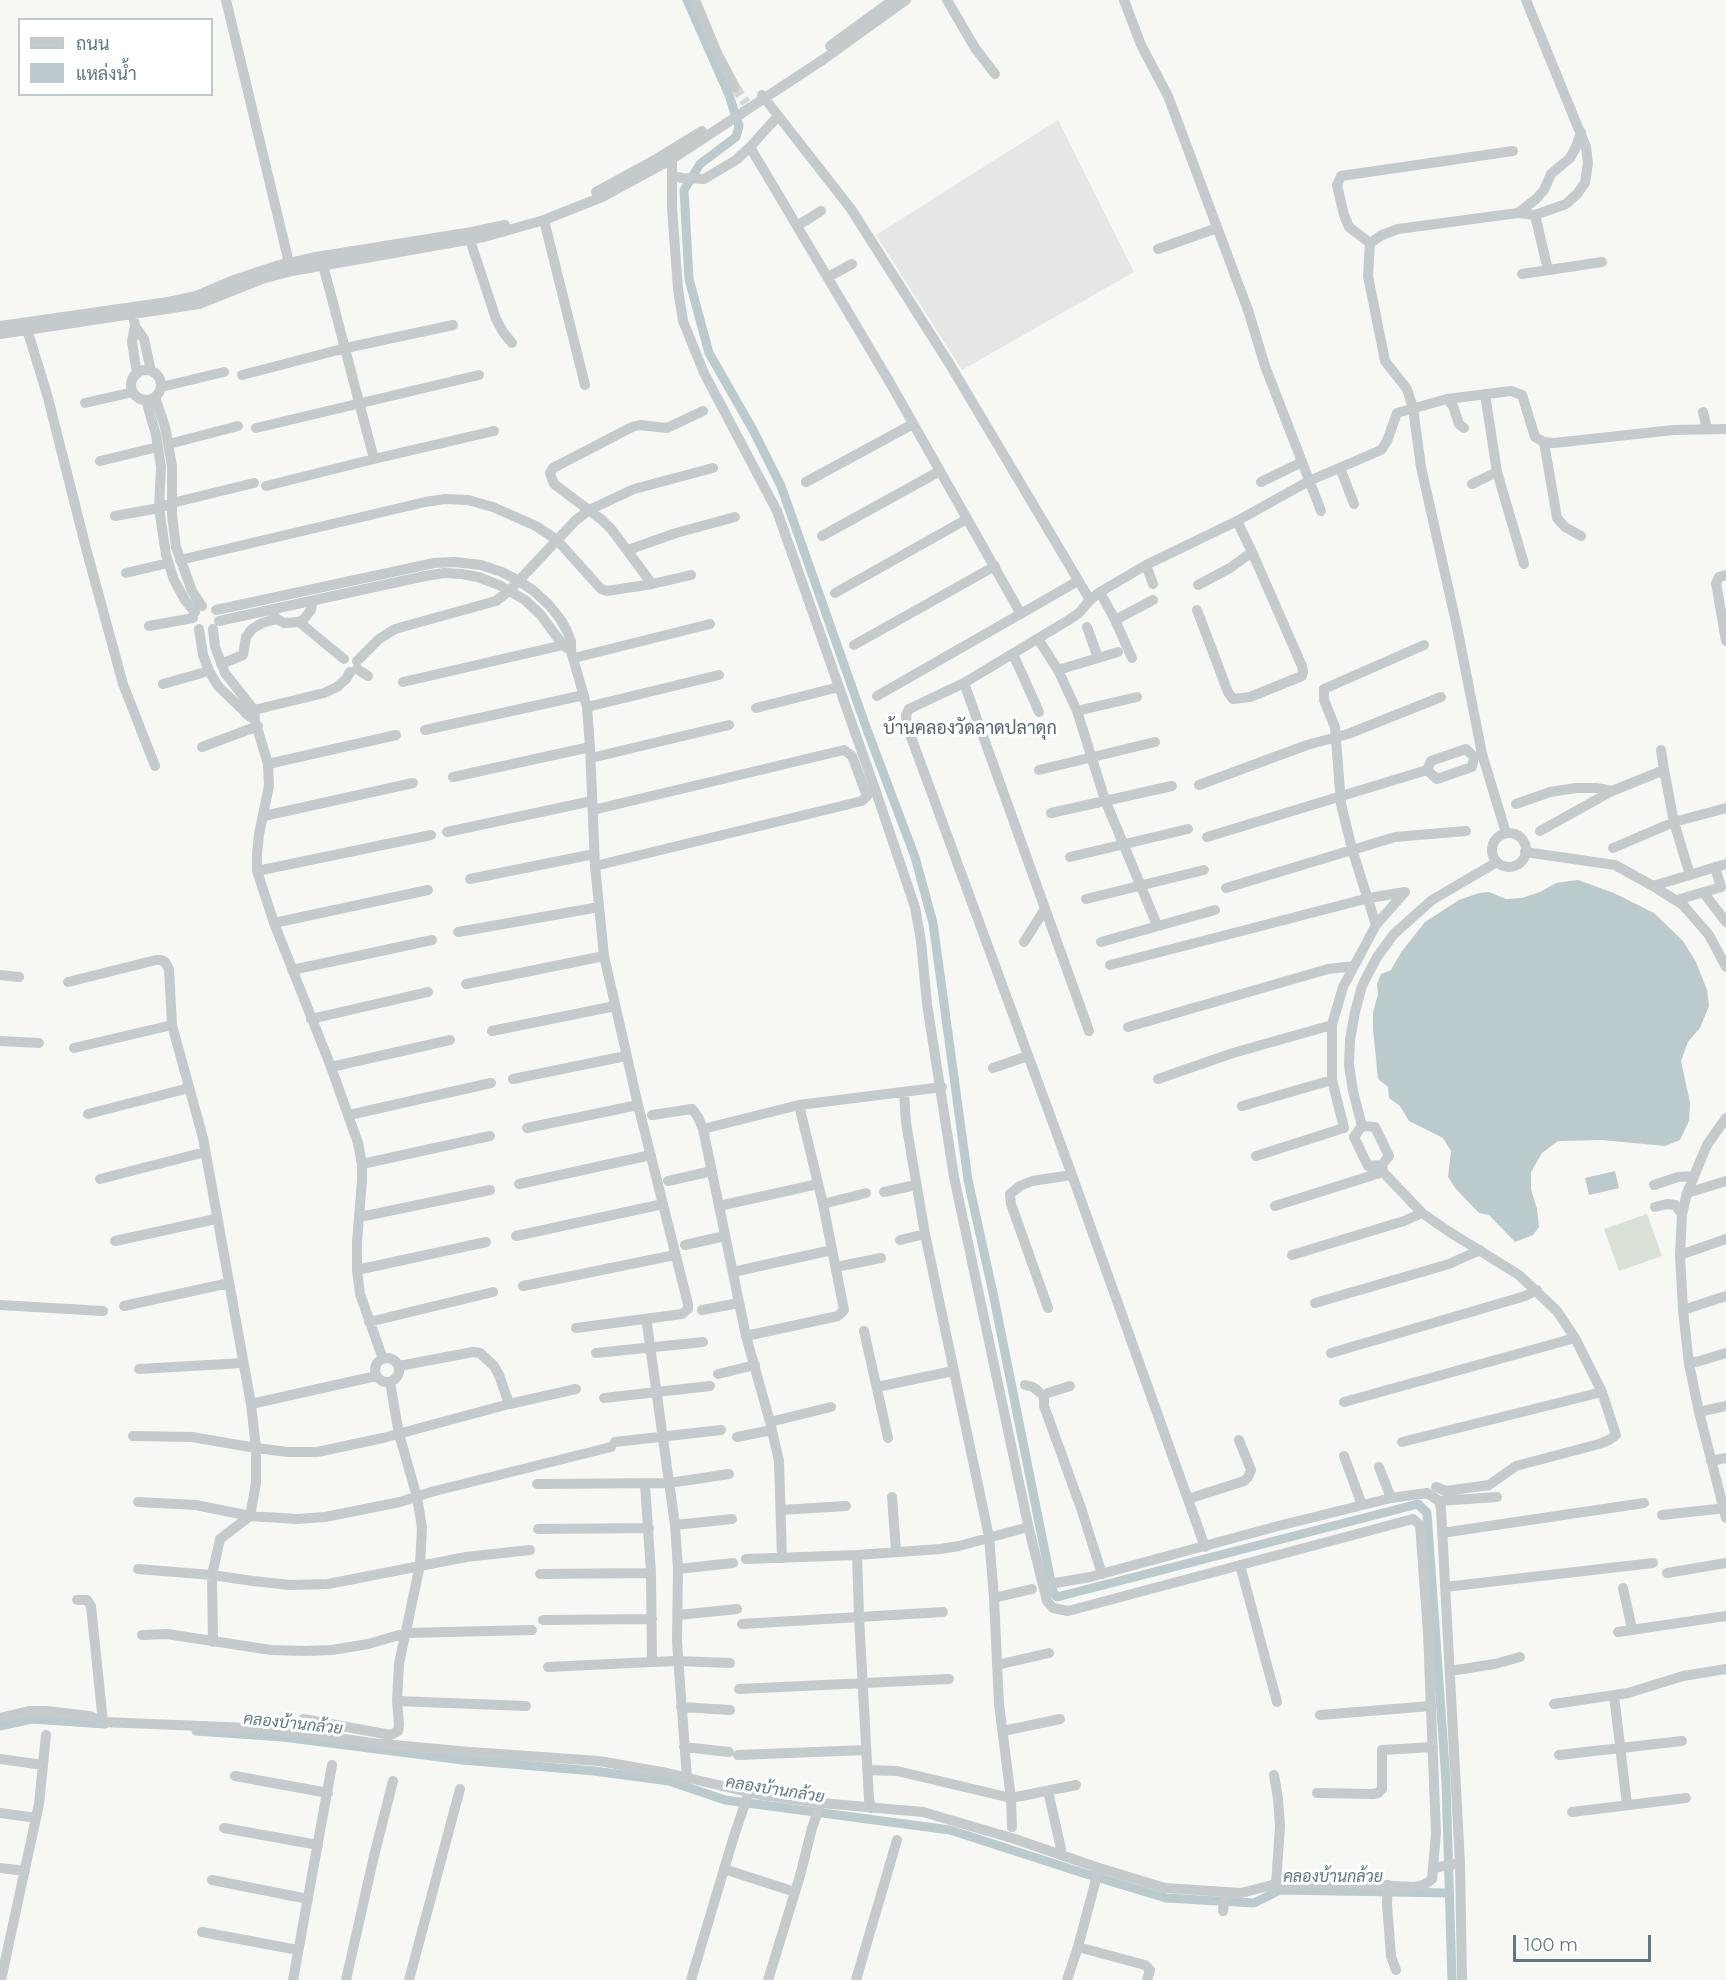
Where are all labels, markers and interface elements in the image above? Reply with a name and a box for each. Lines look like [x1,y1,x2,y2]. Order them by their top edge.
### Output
legend [18,18,213,96]
text: ถนน [76,33,109,55]
text: แหล่งน้ำ [76,63,137,85]
district label: บ้านคลองวัดลาดปลาดุก [883,718,1057,740]
water label: คลองบ้านกล้วย [242,1709,344,1739]
water label: คลองบ้านกล้วย [724,1773,826,1807]
water label: คลองบ้านกล้วย [1283,1867,1383,1887]
scale bar [1516,1923,1654,1961]
text: 100 m [1524,1934,1578,1956]

